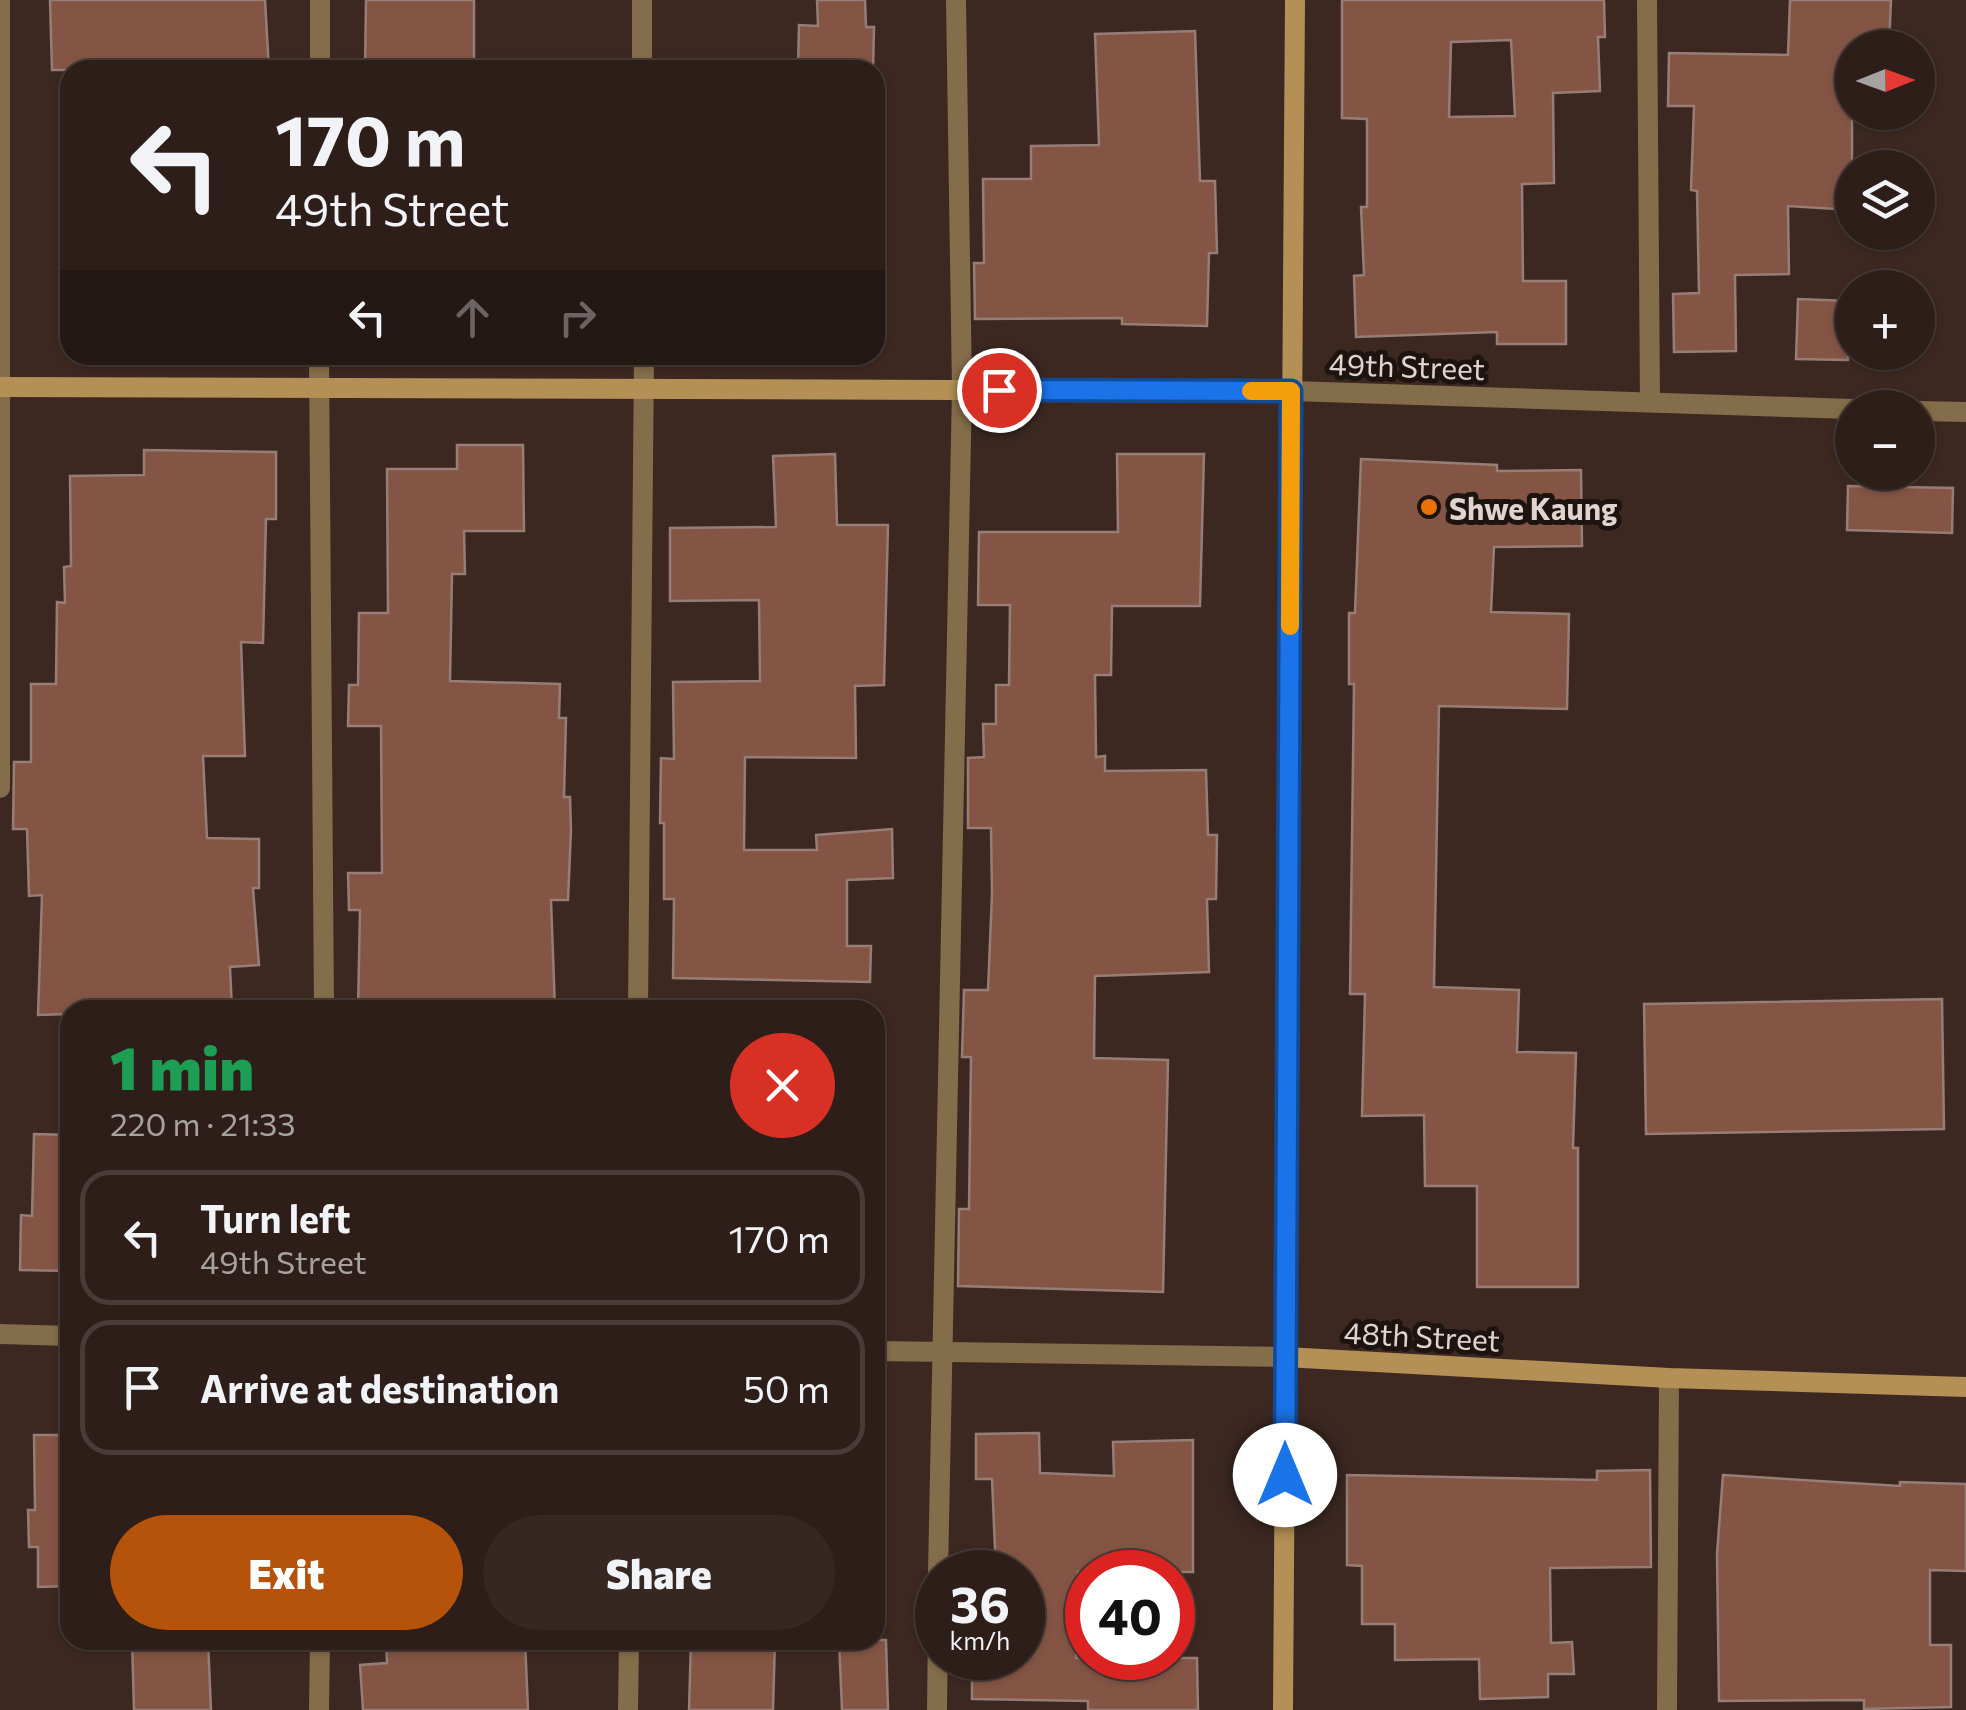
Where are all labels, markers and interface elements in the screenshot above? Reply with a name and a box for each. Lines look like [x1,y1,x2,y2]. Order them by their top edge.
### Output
north arrow [1835,30,1935,130]
map controls [1835,30,1935,490]
text: 170 m [275,95,466,180]
icon: left [110,100,240,230]
button: layers [1835,150,1935,250]
text: 49th Street [275,180,509,235]
button: + [1835,270,1935,370]
icon: left [340,290,395,345]
icon: ahead [445,290,500,345]
icon: right [550,290,605,345]
street label: 49th Street [1328,344,1486,386]
pin [957,348,1042,433]
icon: arrive [972,363,1027,418]
button: − [1835,390,1935,490]
place label: Shwe Kaung [1449,489,1618,526]
marker: Shwe Kaung [1418,496,1440,518]
text: 1 min [110,1029,254,1102]
button: close [730,1033,835,1138]
text: 220 m · 21:33 [110,1103,296,1143]
text: Turn left [200,1194,351,1241]
icon: left [115,1210,170,1265]
text: 170 m [729,1214,830,1261]
text: 49th Street [200,1241,367,1281]
street label: 48th Street [1343,1312,1501,1358]
icon: arrive [115,1360,170,1415]
text: Arrive at destination [200,1364,559,1411]
text: 50 m [743,1364,830,1411]
position arrow [1233,1423,1337,1527]
button: Exit [110,1515,463,1630]
button: Share [483,1515,835,1630]
speed limit sign: 40 [1065,1550,1195,1680]
text: 36 [950,1572,1010,1633]
text: km/h [950,1625,1010,1655]

